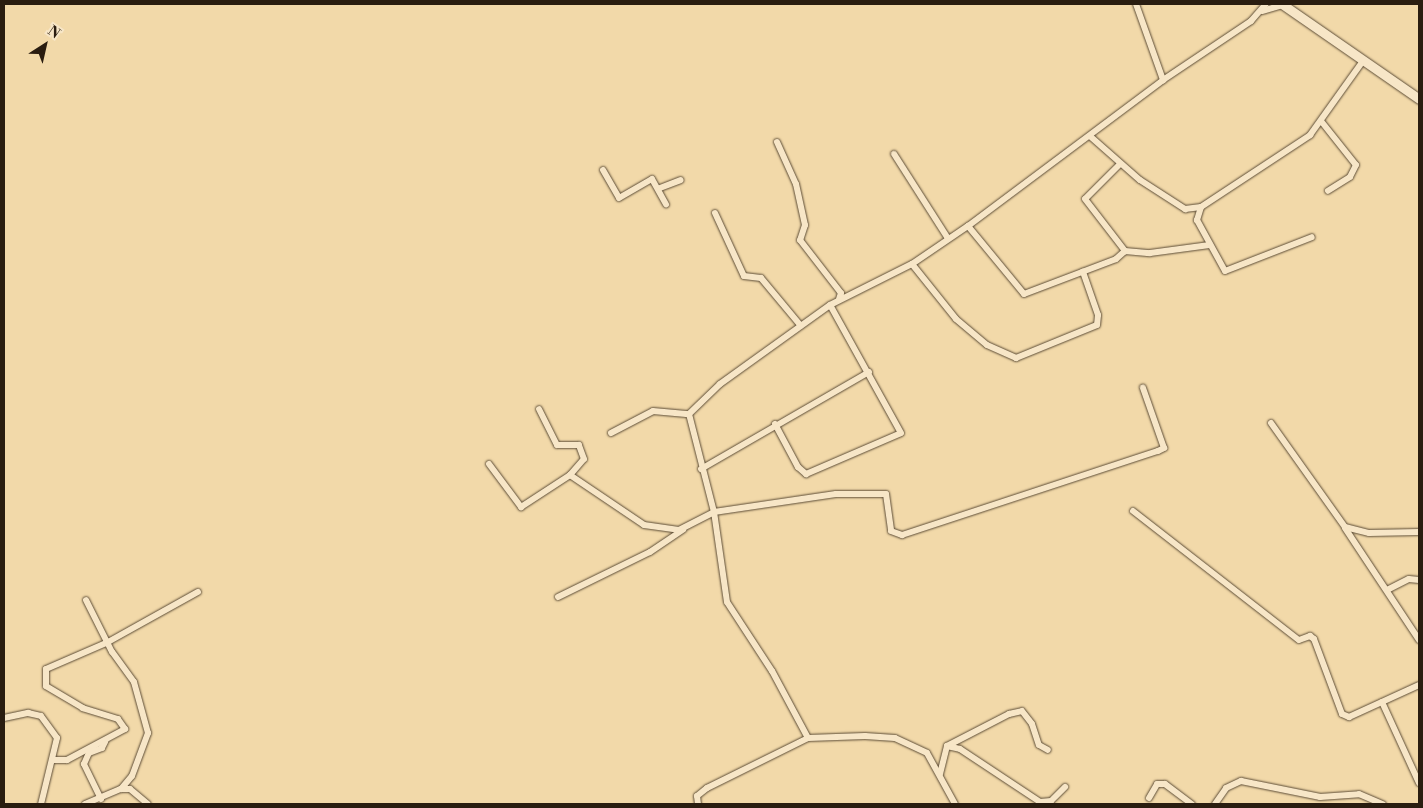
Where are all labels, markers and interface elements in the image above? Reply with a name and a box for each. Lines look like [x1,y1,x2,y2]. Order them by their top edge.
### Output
north arrow [20,20,70,70]
text: N [44,22,63,43]

